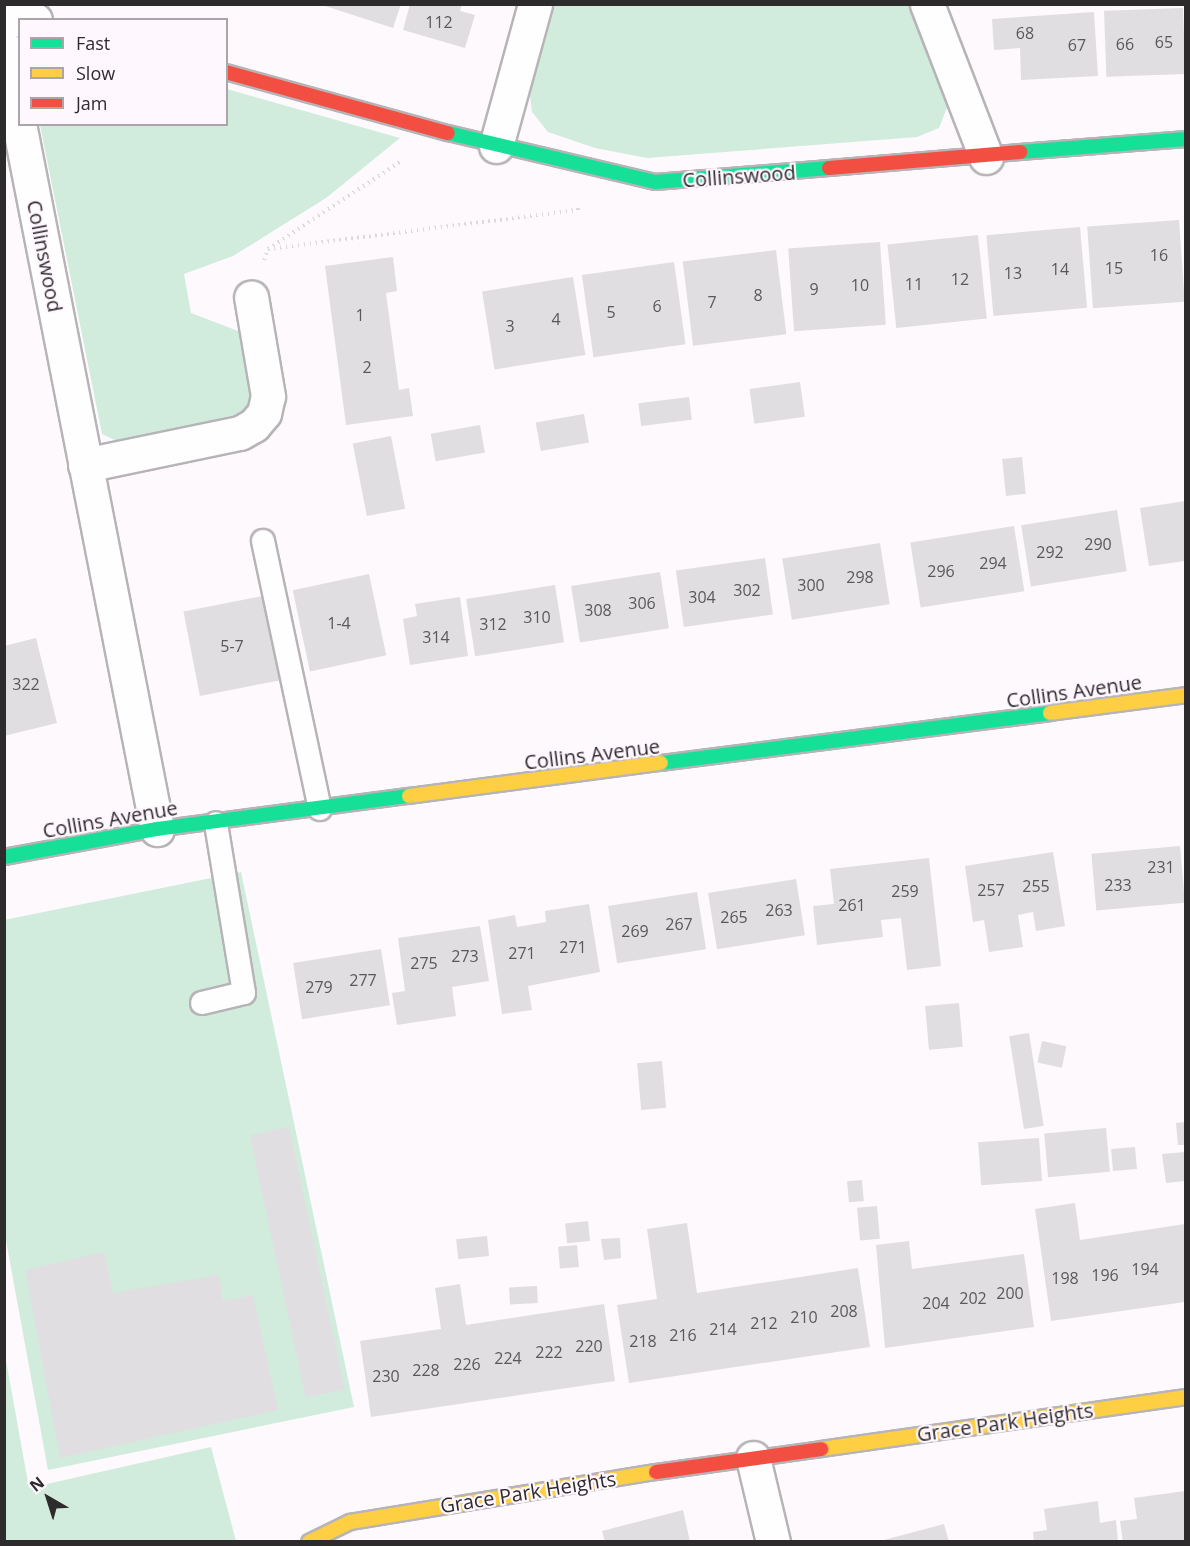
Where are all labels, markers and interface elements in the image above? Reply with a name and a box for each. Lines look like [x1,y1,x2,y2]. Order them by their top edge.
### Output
house number: 112 [425,12,453,32]
legend [18,18,228,126]
house number: 68 [1016,23,1034,43]
text: Fast [76,31,110,55]
house number: 65 [1155,32,1173,52]
house number: 66 [1116,34,1134,54]
house number: 67 [1068,35,1086,55]
text: Slow [76,61,115,85]
text: Jam [76,91,108,115]
street label: Collinswood [682,160,796,192]
street label: Collinswood [22,198,68,314]
house number: 16 [1150,245,1168,265]
house number: 15 [1105,258,1123,278]
house number: 14 [1051,259,1069,279]
house number: 13 [1004,263,1022,283]
house number: 12 [951,269,969,289]
house number: 11 [905,274,923,294]
house number: 10 [851,275,869,295]
house number: 9 [809,279,819,299]
house number: 8 [753,285,763,305]
house number: 7 [707,292,717,312]
house number: 6 [652,296,662,316]
house number: 5 [606,302,616,322]
house number: 1 [355,305,365,325]
house number: 4 [551,309,561,329]
house number: 3 [505,316,515,336]
house number: 2 [362,357,372,377]
house number: 290 [1084,534,1112,554]
house number: 292 [1036,542,1064,562]
house number: 294 [979,553,1007,573]
house number: 296 [927,561,955,581]
house number: 298 [846,567,874,587]
house number: 300 [797,575,825,595]
house number: 302 [733,580,761,600]
house number: 304 [688,587,716,607]
house number: 306 [628,593,656,613]
house number: 308 [584,600,612,620]
house number: 310 [523,607,551,627]
house number: 1-4 [327,613,351,633]
house number: 312 [479,614,507,634]
house number: 314 [422,627,450,647]
house number: 5-7 [220,636,244,656]
street label: Collins Avenue [1005,670,1143,712]
house number: 322 [12,674,40,694]
street label: Collins Avenue [523,734,661,774]
street label: Collins Avenue [41,795,179,843]
house number: 231 [1147,857,1175,877]
house number: 233 [1104,875,1132,895]
house number: 255 [1022,876,1050,896]
house number: 257 [977,880,1005,900]
house number: 259 [891,881,919,901]
house number: 261 [838,895,866,915]
house number: 263 [765,900,793,920]
house number: 265 [720,907,748,927]
house number: 267 [665,914,693,934]
house number: 269 [621,921,649,941]
house number: 271 [559,937,587,957]
house number: 271 [508,943,536,963]
house number: 273 [451,946,479,966]
house number: 275 [410,953,438,973]
house number: 277 [349,970,377,990]
house number: 279 [305,977,333,997]
house number: 194 [1131,1259,1159,1279]
house number: 196 [1091,1265,1119,1285]
house number: 198 [1051,1268,1079,1288]
house number: 200 [996,1283,1024,1303]
house number: 202 [959,1288,987,1308]
house number: 204 [922,1293,950,1313]
house number: 208 [830,1301,858,1321]
house number: 210 [790,1307,818,1327]
house number: 212 [750,1313,778,1333]
house number: 214 [709,1319,737,1339]
house number: 216 [669,1325,697,1345]
house number: 218 [629,1331,657,1351]
house number: 220 [575,1336,603,1356]
house number: 222 [535,1342,563,1362]
house number: 224 [494,1348,522,1368]
house number: 226 [453,1354,481,1374]
house number: 228 [412,1360,440,1380]
house number: 230 [372,1366,400,1386]
street label: Grace Park Heights [915,1398,1095,1446]
street label: Grace Park Heights [438,1466,618,1518]
north arrow [18,1468,78,1528]
text: N [25,1471,49,1497]

